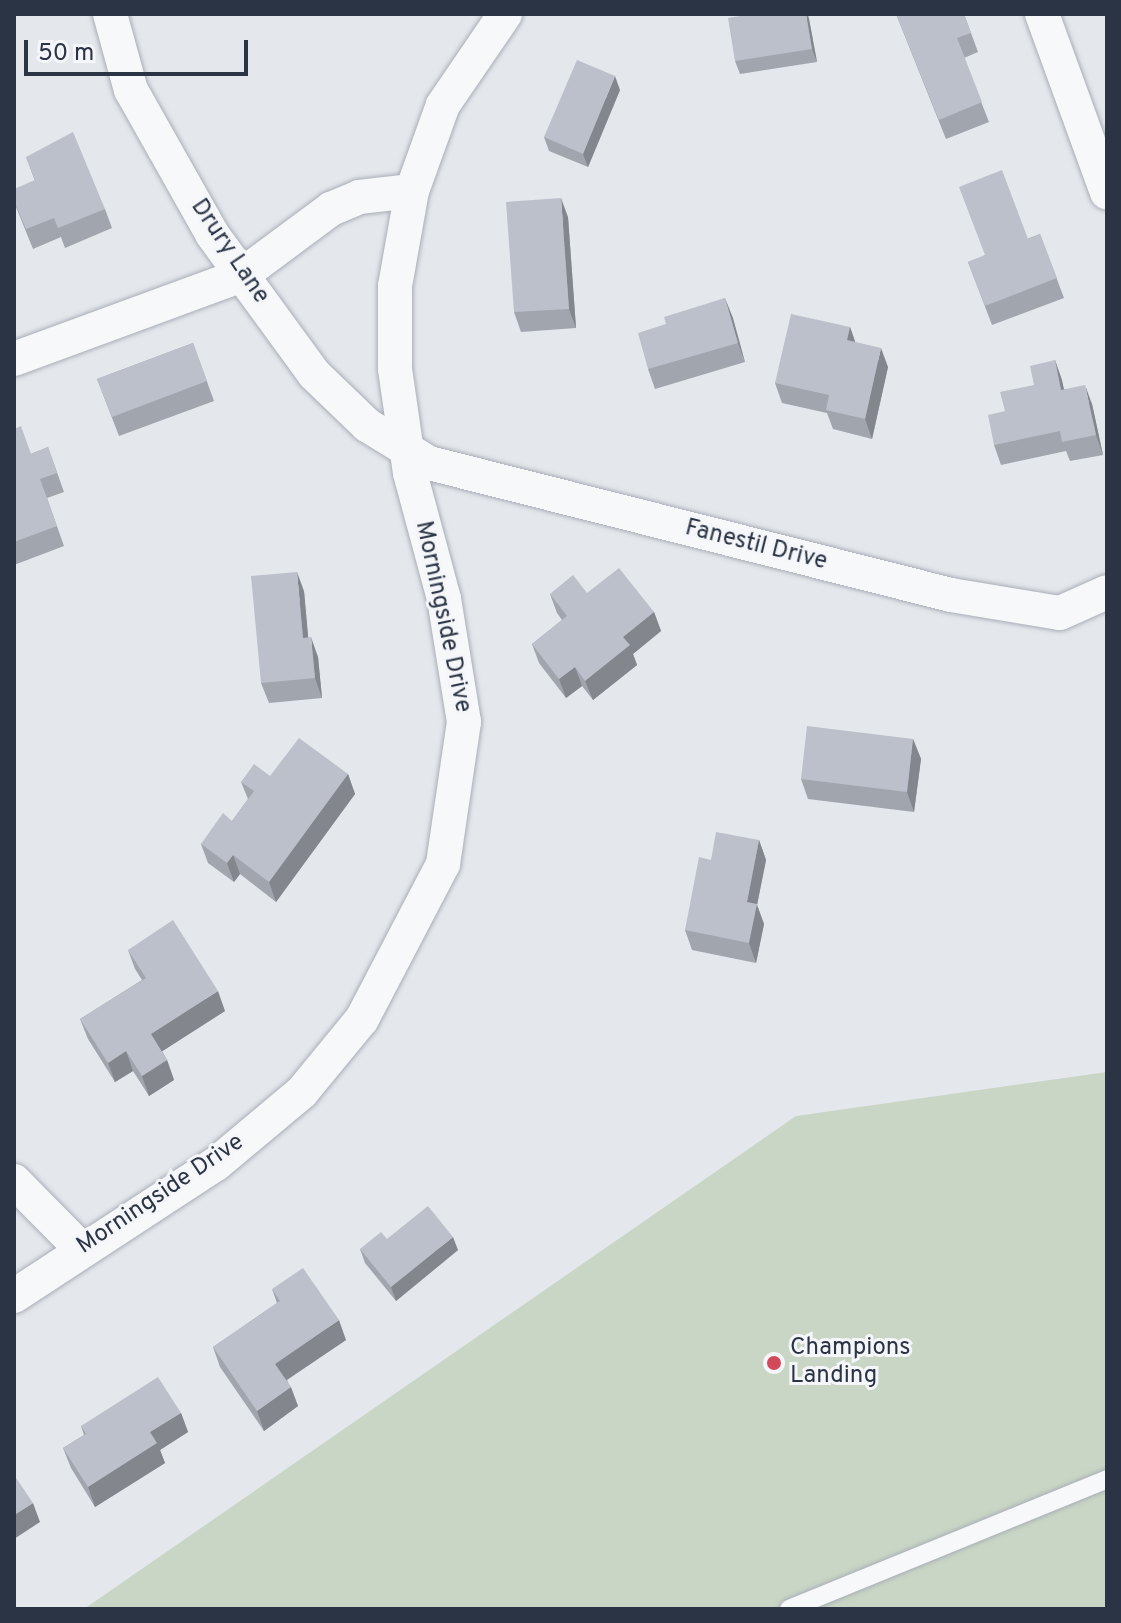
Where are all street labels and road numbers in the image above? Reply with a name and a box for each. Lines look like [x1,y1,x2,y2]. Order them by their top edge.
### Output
street label: Drury Lane [183,194,275,310]
street label: Fanestil Drive [682,514,830,578]
street label: Morningside Drive [408,519,476,715]
street label: Morningside Drive [72,1129,250,1261]

